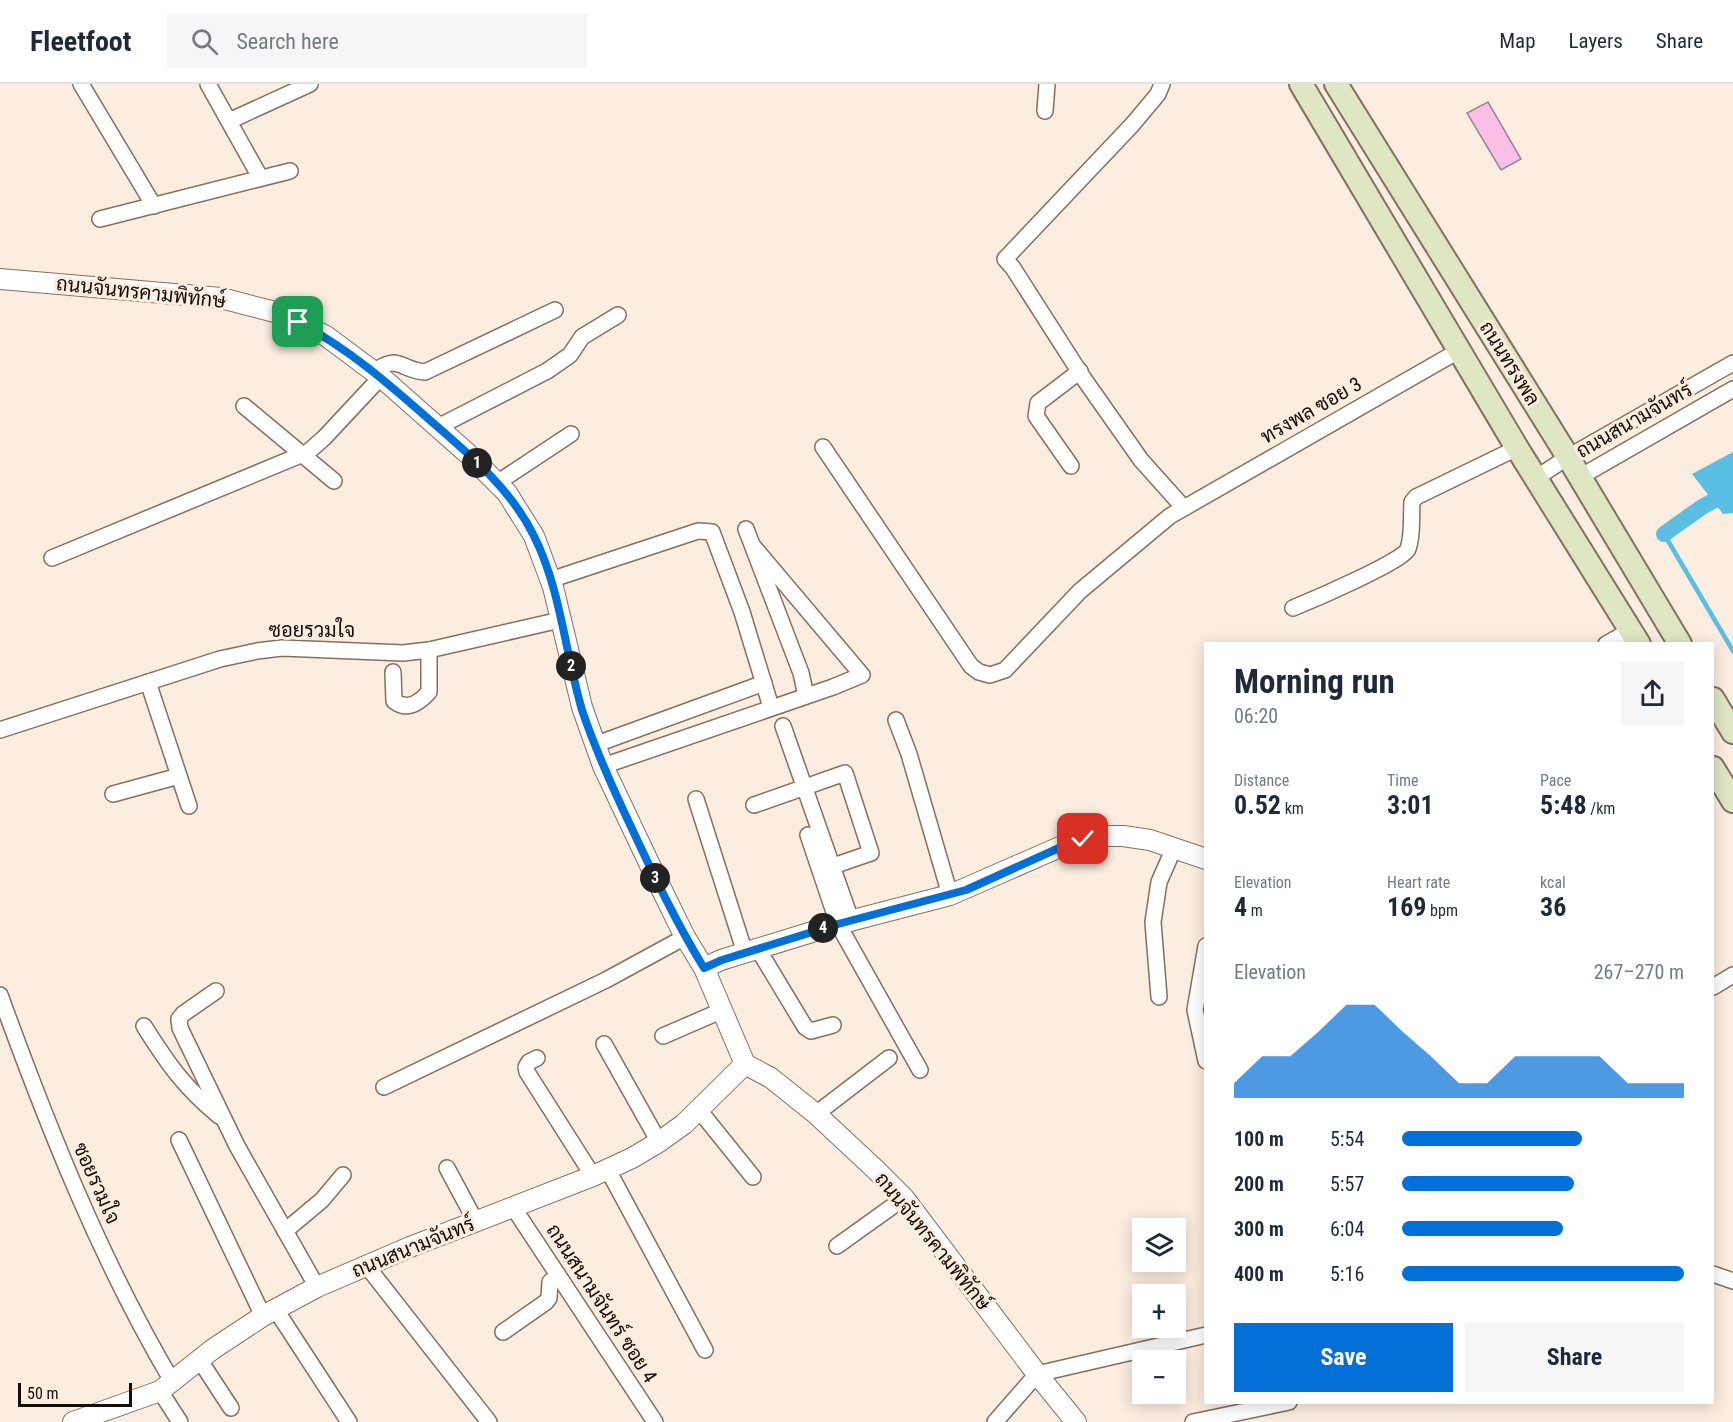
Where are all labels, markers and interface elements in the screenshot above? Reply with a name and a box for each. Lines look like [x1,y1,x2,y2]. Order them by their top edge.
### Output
search box [167,14,587,68]
text: Fleetfoot [30,25,131,58]
icon: search [188,25,221,58]
text: Search here [236,29,339,54]
text: Map [1499,29,1536,53]
text: Layers [1569,29,1623,53]
text: Share [1656,29,1703,53]
street label: ถนนจันทรคามพิทักษ์ [55,269,228,313]
pin [272,296,323,347]
icon: arrive [281,305,314,338]
street label: ถนนทรงพล [1475,316,1545,410]
street label: ทรงพล ซอย 3 [1256,371,1366,449]
street label: ถนนสนามจันทร์ [1571,375,1696,463]
pin: 1 [462,448,492,478]
text: 1 [473,453,481,472]
street label: ซอยรวมใจ [269,617,355,642]
pin: 2 [556,651,586,681]
text: 2 [567,656,575,675]
text: Morning run [1234,662,1395,701]
button: share [1621,662,1684,725]
text: 06:20 [1234,704,1278,728]
text: Distance [1234,771,1289,790]
text: Time [1387,771,1419,790]
text: Pace [1540,771,1571,790]
text: 0.52 [1234,790,1281,820]
text: 3:01 [1387,790,1434,820]
text: 5:48 [1540,790,1587,820]
text: km [1281,799,1304,818]
text: /km [1587,799,1615,818]
pin [1057,813,1108,864]
icon: check [1066,822,1099,855]
pin: 3 [640,863,670,893]
text: 3 [651,868,659,887]
text: Elevation [1234,873,1292,892]
text: Heart rate [1387,873,1450,892]
text: kcal [1540,873,1566,892]
text: 4 [1234,892,1247,922]
text: 169 [1387,892,1426,922]
text: 36 [1540,892,1566,922]
text: m [1247,901,1263,920]
text: bpm [1426,901,1458,920]
pin: 4 [808,913,838,943]
text: 4 [819,918,827,937]
text: Elevation [1234,960,1306,984]
text: 267–270 m [1594,960,1684,984]
text: 100 m [1234,1127,1284,1151]
text: 5:54 [1330,1127,1364,1151]
street label: ซอยรวมใจ [68,1138,126,1227]
street label: ถนนจันทรคามพิทักษ์ [870,1166,998,1315]
text: 200 m [1234,1172,1284,1196]
text: 5:57 [1330,1172,1364,1196]
street label: ถนนสนามจันทร์ [347,1210,478,1282]
text: 300 m [1234,1217,1284,1241]
text: 6:04 [1330,1217,1364,1241]
street label: ถนนสนามจันทร์ ซอย 4 [542,1218,664,1387]
map controls [1132,1218,1186,1404]
button: layers [1132,1218,1186,1272]
text: 400 m [1234,1262,1284,1286]
text: 5:16 [1330,1262,1364,1286]
button: + [1132,1284,1186,1338]
button: Save [1234,1323,1453,1392]
button: Share [1465,1323,1684,1392]
button: − [1132,1350,1186,1404]
scale bar [18,1380,132,1408]
text: 50 m [27,1384,59,1403]

